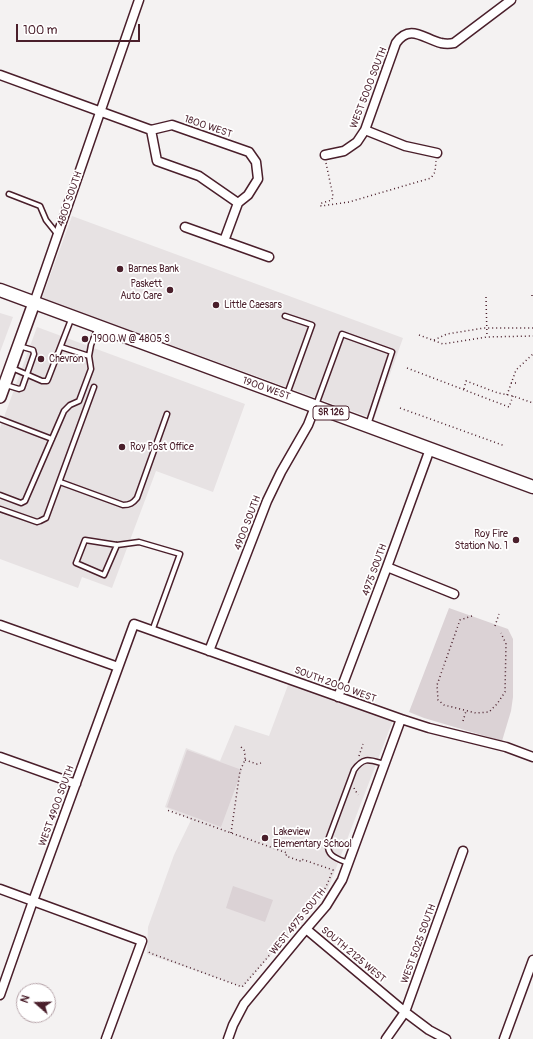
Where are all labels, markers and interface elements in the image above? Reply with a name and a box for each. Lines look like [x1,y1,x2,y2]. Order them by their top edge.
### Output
scale bar [18,16,142,42]
text: 100 m [23,23,57,38]
street label: WEST 5000 SOUTH [348,46,390,130]
street label: 1800 WEST [182,113,234,141]
street label: 4800 SOUTH [55,170,85,228]
place label: Barnes Bank [128,263,179,275]
marker: Barnes Bank [115,264,125,274]
place label: Paskett Auto Care [120,278,162,302]
marker: Paskett Auto Care [165,285,175,295]
place label: Little Caesars [224,299,282,311]
marker: Little Caesars [211,300,221,310]
place label: 1900 W @ 4805 S [93,333,170,345]
marker: 1900 W @ 4805 S [80,334,90,344]
place label: Chevron [49,353,84,365]
marker: Chevron [36,354,46,364]
street label: 1900 WEST [240,375,292,403]
road number: SR 126 [313,406,349,420]
place label: Roy Post Office [130,441,194,453]
marker: Roy Post Office [117,442,127,452]
street label: 4900 SOUTH [232,494,264,552]
place label: Roy Fire Station No. 1 [454,528,508,552]
marker: Roy Fire Station No. 1 [511,535,521,545]
street label: 4975 SOUTH [360,542,390,598]
street label: SOUTH 2000 WEST [292,665,378,705]
street label: WEST 4900 SOUTH [37,764,77,848]
place label: Lakeview Elementary School [273,826,352,850]
marker: Lakeview Elementary School [260,833,270,843]
street label: WEST 4975 SOUTH [268,886,328,958]
street label: WEST 5025 SOUTH [399,903,439,985]
street label: SOUTH 2125 WEST [318,924,388,986]
north arrow [16,983,56,1023]
text: N [18,993,33,1005]

